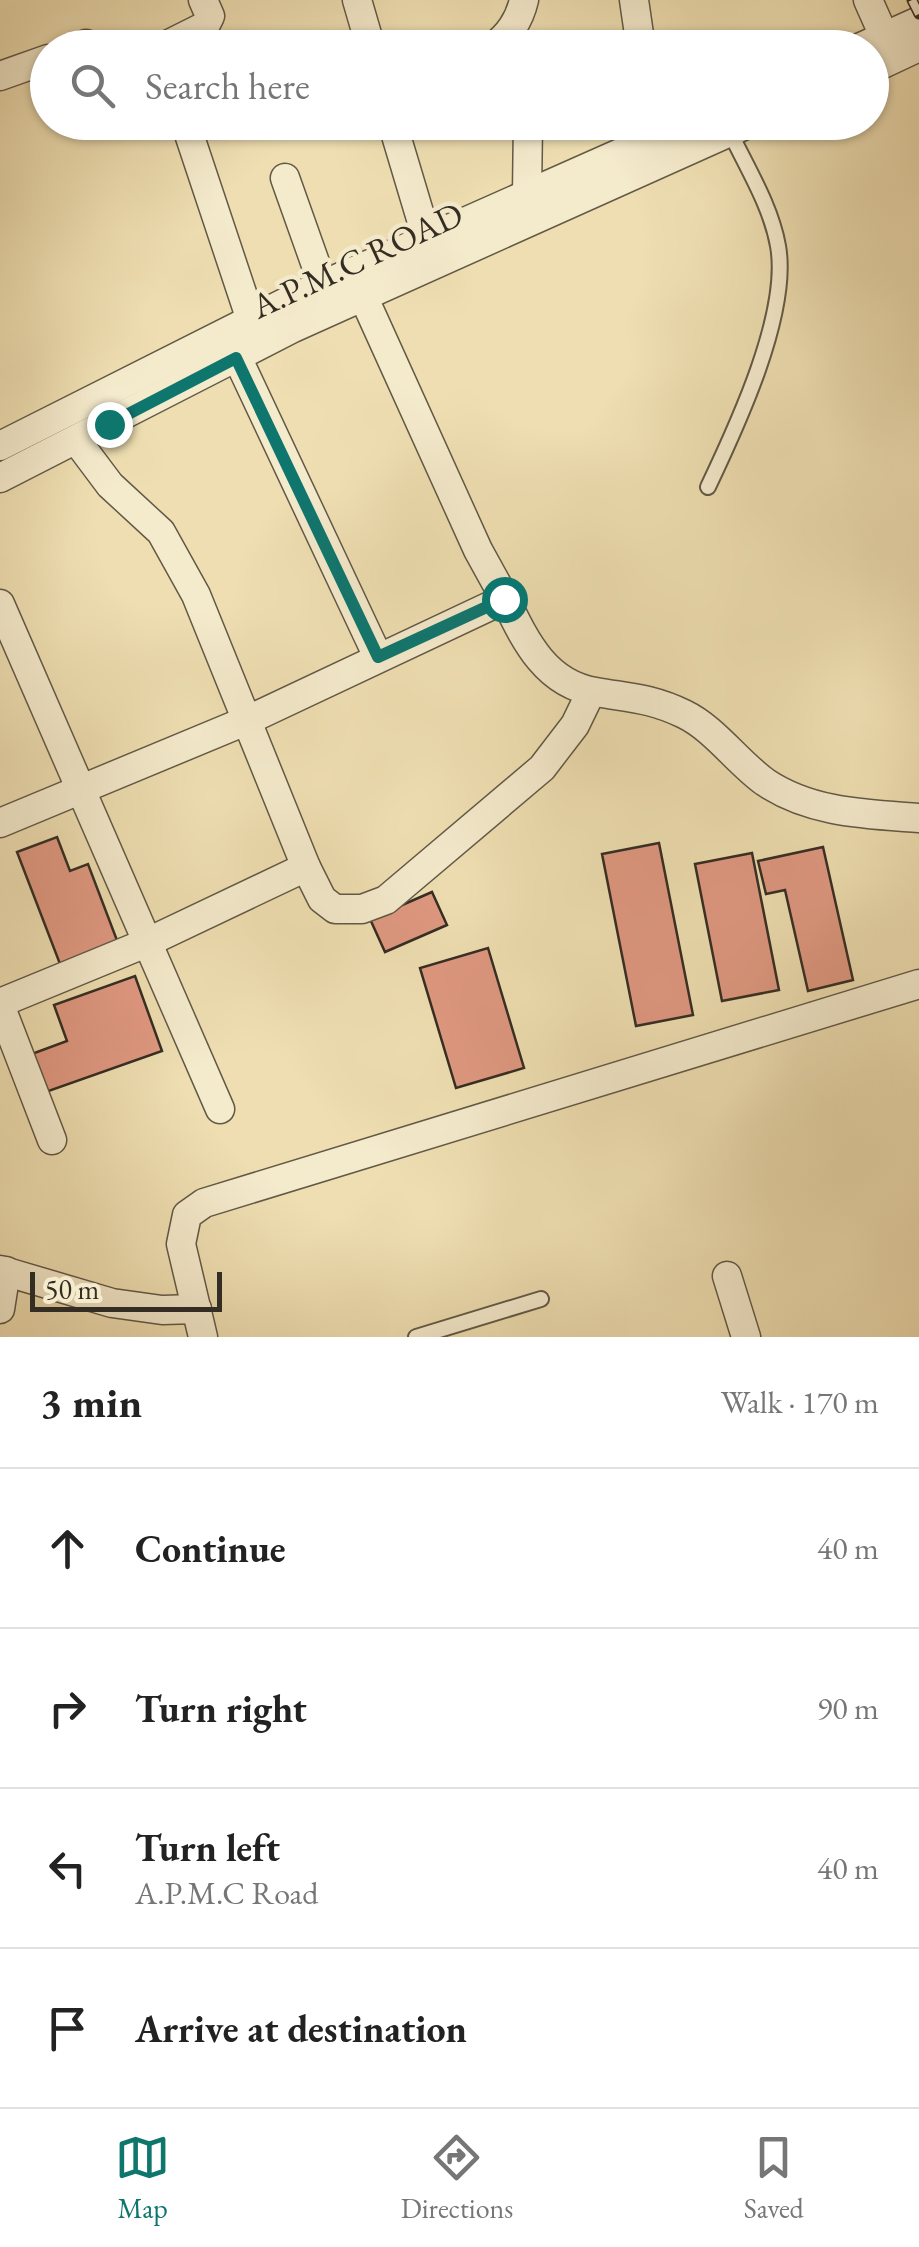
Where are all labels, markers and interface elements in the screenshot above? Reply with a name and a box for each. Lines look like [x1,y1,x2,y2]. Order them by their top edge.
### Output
search box [30,30,889,140]
icon: search [65,58,120,113]
text: Search here [145,61,310,110]
street label: A.P.M.C ROAD [243,191,470,329]
route end [87,402,133,448]
route start [482,577,528,623]
scale bar [30,1267,222,1312]
text: 50 m [45,1271,99,1307]
text: 3 min [40,1375,142,1430]
text: Walk · 170 m [721,1381,879,1423]
icon: ahead [40,1521,95,1576]
text: Continue [135,1524,286,1573]
text: 40 m [817,1527,879,1569]
icon: right [40,1681,95,1736]
text: Turn right [135,1684,307,1733]
text: 90 m [817,1687,879,1729]
text: Turn left [135,1823,280,1872]
icon: left [40,1841,95,1896]
text: 40 m [817,1847,879,1889]
text: A.P.M.C Road [135,1872,318,1914]
icon: arrive [40,2001,95,2056]
text: Arrive at destination [135,2004,467,2053]
tab: Map [115,2130,170,2226]
tab: Directions [401,2130,513,2226]
tab: Saved [744,2130,804,2226]

